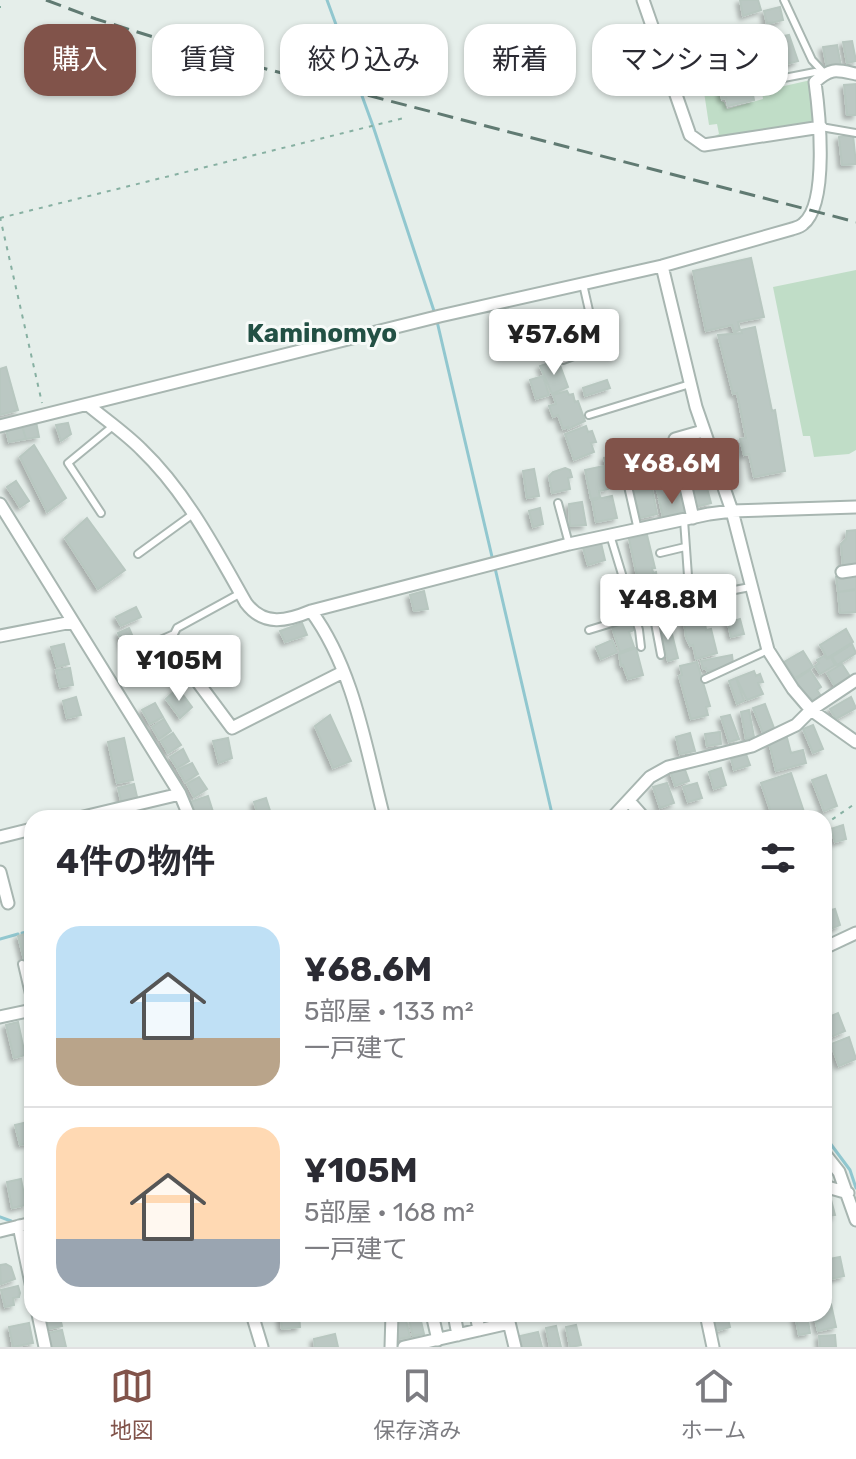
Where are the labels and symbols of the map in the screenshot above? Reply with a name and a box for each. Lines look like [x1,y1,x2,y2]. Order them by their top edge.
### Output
pin: ¥57.6M [489,309,619,377]
district label: Kaminomyo [247,318,397,349]
pin: ¥68.6M [607,438,737,506]
pin: ¥48.8M [603,574,733,642]
pin: ¥105M [123,635,235,703]

